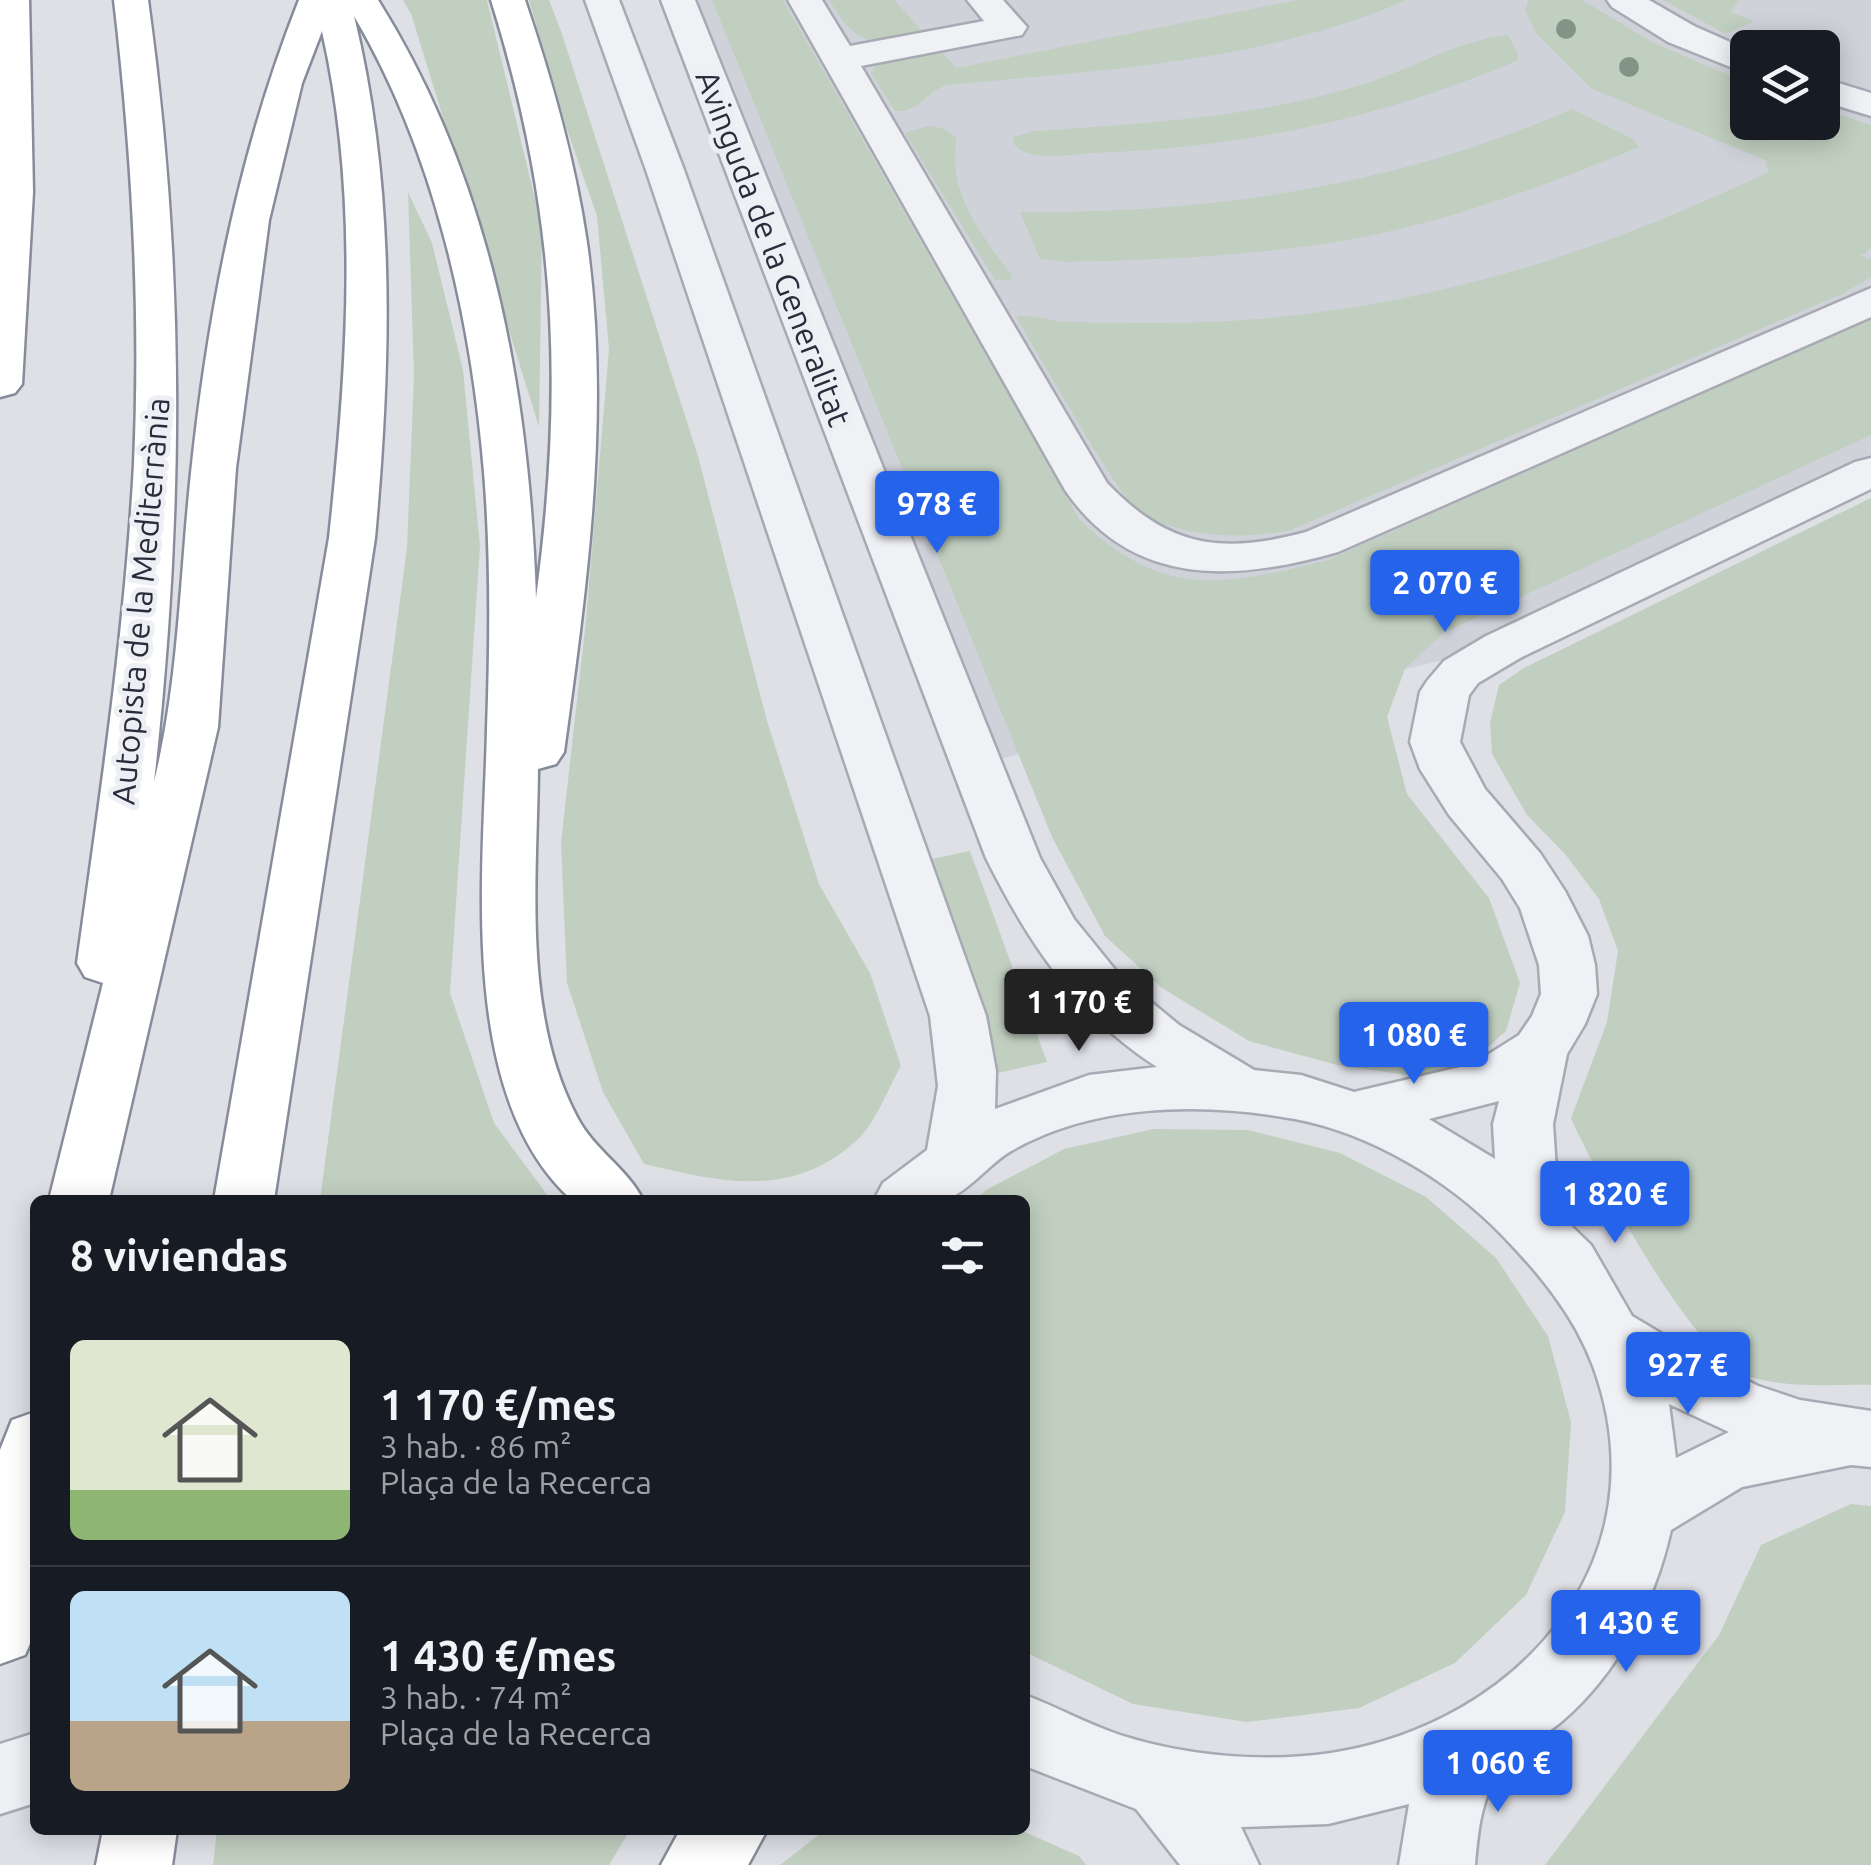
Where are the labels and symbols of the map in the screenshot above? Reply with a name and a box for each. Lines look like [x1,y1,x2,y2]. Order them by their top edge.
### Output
street label: Avinguda de la Generalitat [689,65,859,431]
street label: Autopista de la Mediterrània [104,396,176,806]
pin: 978 € [867,471,1007,556]
pin: 2 070 € [1353,550,1537,635]
pin: 1 170 € [987,969,1171,1054]
pin: 1 080 € [1322,1002,1506,1087]
pin: 1 820 € [1523,1161,1707,1246]
pin: 927 € [1618,1332,1758,1417]
pin: 1 430 € [1534,1590,1718,1675]
pin: 1 060 € [1406,1730,1590,1815]

